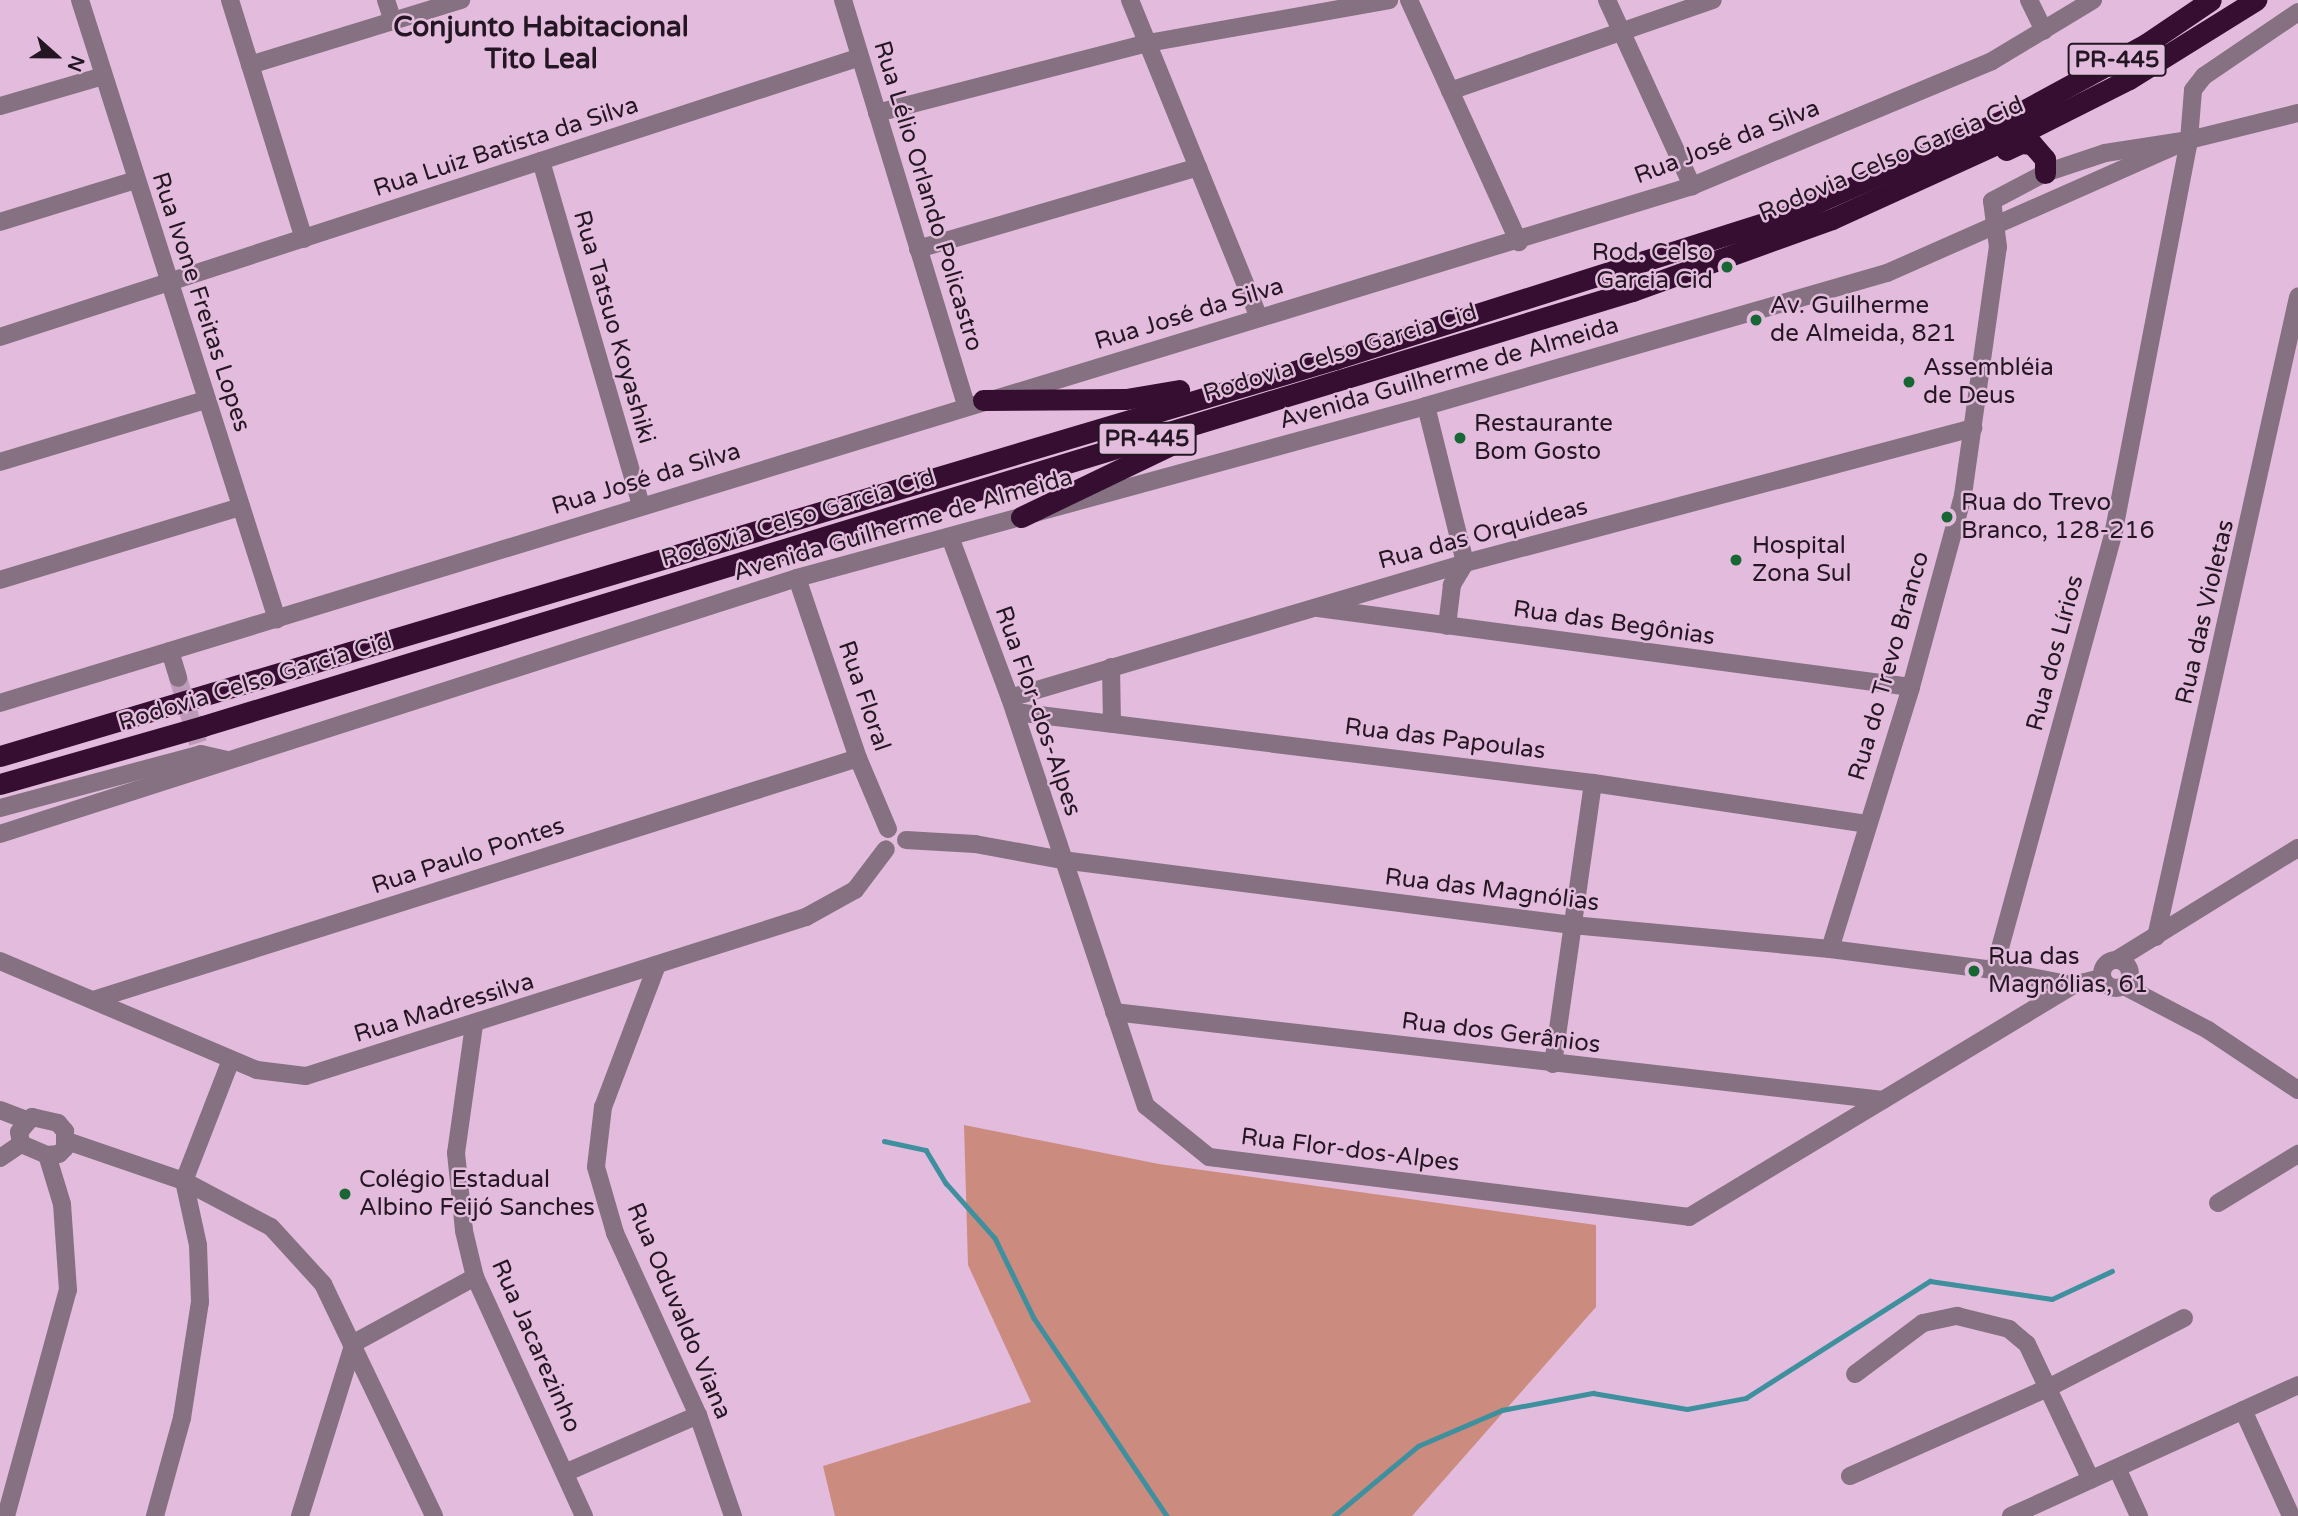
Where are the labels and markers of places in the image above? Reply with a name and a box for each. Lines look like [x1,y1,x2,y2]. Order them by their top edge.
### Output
place label: Rod. Celso Garcia Cid [1592,239,1713,295]
marker: Rod. Celso Garcia Cid [1719,259,1735,275]
place label: Av. Guilherme de Almeida, 821 [1770,292,1957,348]
marker: Av. Guilherme de Almeida, 821 [1748,312,1764,328]
place label: Assembléia de Deus [1923,354,2054,410]
marker: Assembléia de Deus [1901,374,1917,390]
place label: Restaurante Bom Gosto [1474,410,1613,466]
marker: Restaurante Bom Gosto [1452,430,1468,446]
place label: Rua do Trevo Branco, 128-216 [1961,489,2155,545]
marker: Rua do Trevo Branco, 128-216 [1939,509,1955,525]
place label: Hospital Zona Sul [1752,532,1851,588]
marker: Hospital Zona Sul [1726,550,1746,570]
place label: Rua das Magnólias, 61 [1988,943,2149,999]
marker: Rua das Magnólias, 61 [1966,963,1982,979]
place label: Colégio Estadual Albino Feijó Sanches [359,1166,595,1222]
marker: Colégio Estadual Albino Feijó Sanches [337,1186,353,1202]

